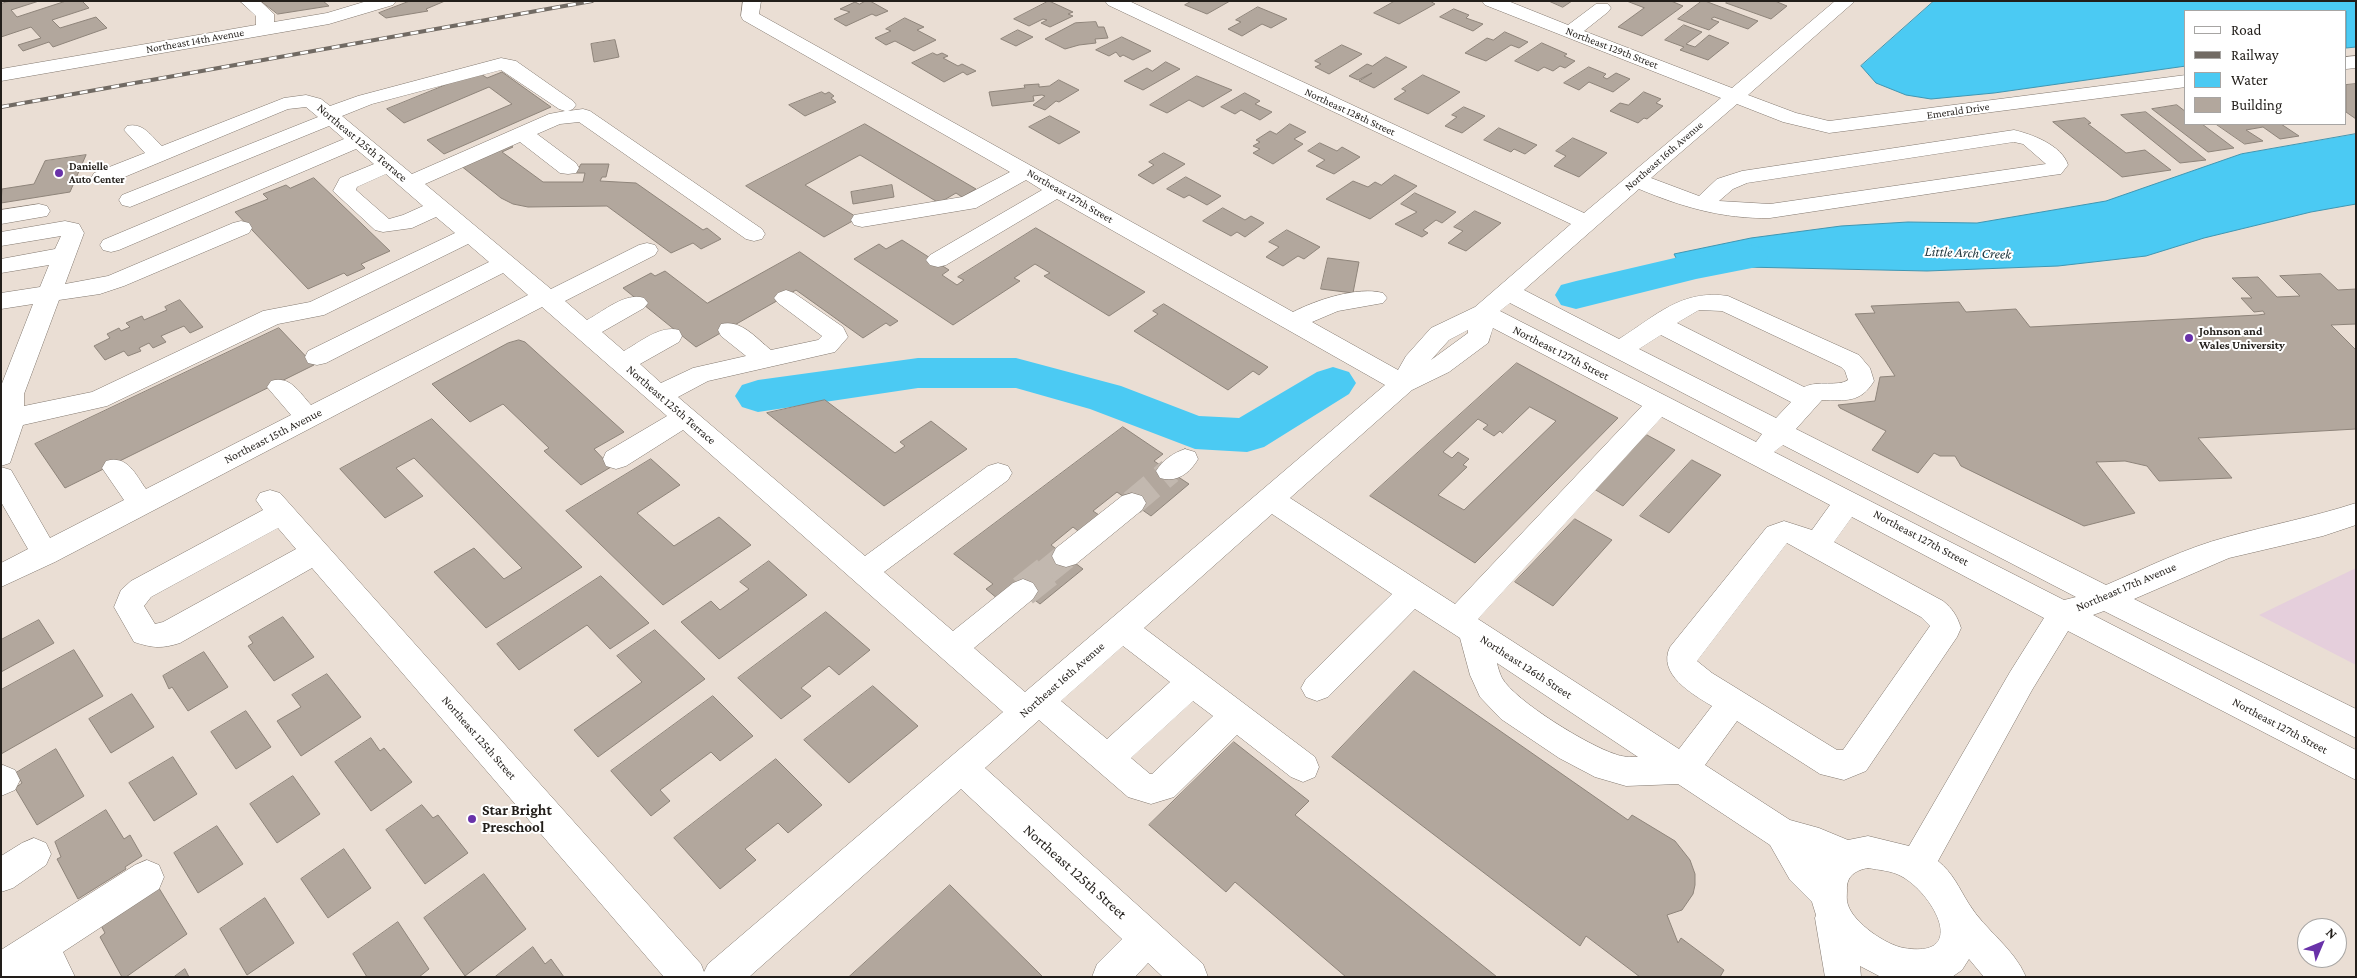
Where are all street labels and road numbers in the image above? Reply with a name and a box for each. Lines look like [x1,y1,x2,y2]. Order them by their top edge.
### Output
street label: Northeast 129th Street [1564,24,1660,72]
street label: Northeast 14th Avenue [145,26,245,56]
street label: Northeast 128th Street [1303,85,1397,139]
street label: Emerald Drive [1926,100,1990,122]
street label: Northeast 125th Terrace [314,101,410,185]
street label: Northeast 16th Avenue [1622,118,1706,194]
street label: Northeast 127th Street [1025,166,1115,226]
street label: Northeast 127th Street [1511,323,1611,383]
street label: Northeast 125th Terrace [623,362,719,448]
street label: Northeast 15th Avenue [222,405,324,467]
street label: Northeast 127th Street [1871,507,1971,569]
street label: Northeast 17th Avenue [2074,559,2178,615]
street label: Northeast 126th Street [1477,632,1575,702]
street label: Northeast 16th Avenue [1016,639,1108,721]
street label: Northeast 125th Street [439,693,519,783]
street label: Northeast 127th Street [2230,695,2330,757]
street label: Northeast 125th Street [1020,821,1130,923]

